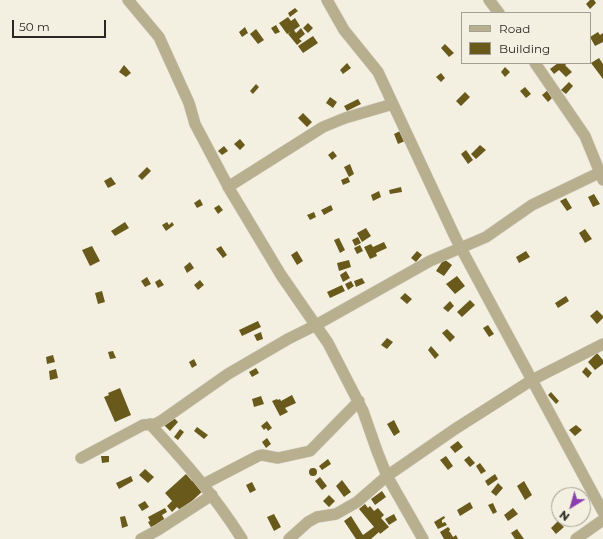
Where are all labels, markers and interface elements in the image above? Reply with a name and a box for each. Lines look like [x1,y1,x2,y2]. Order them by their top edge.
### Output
scale bar [14,12,108,38]
legend [461,12,591,64]
text: 50 m [19,19,50,34]
text: Road [499,21,530,36]
text: Building [499,41,550,56]
north arrow [551,487,591,527]
text: N [557,508,572,524]

